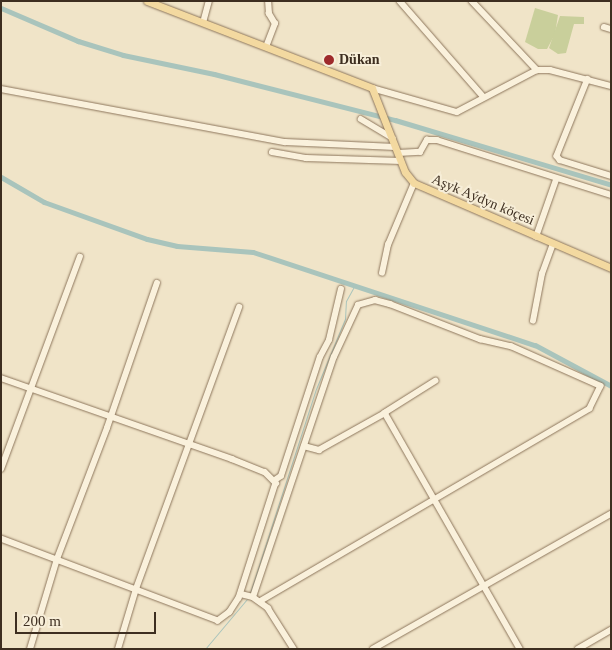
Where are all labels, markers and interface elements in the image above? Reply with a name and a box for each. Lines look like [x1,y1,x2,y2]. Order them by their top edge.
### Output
place label: Dükan [339,52,379,68]
marker: Dükan [323,54,335,66]
street label: Aşyk Aýdyn köçesi [429,171,537,229]
scale bar [18,602,159,634]
text: 200 m [23,613,61,629]

